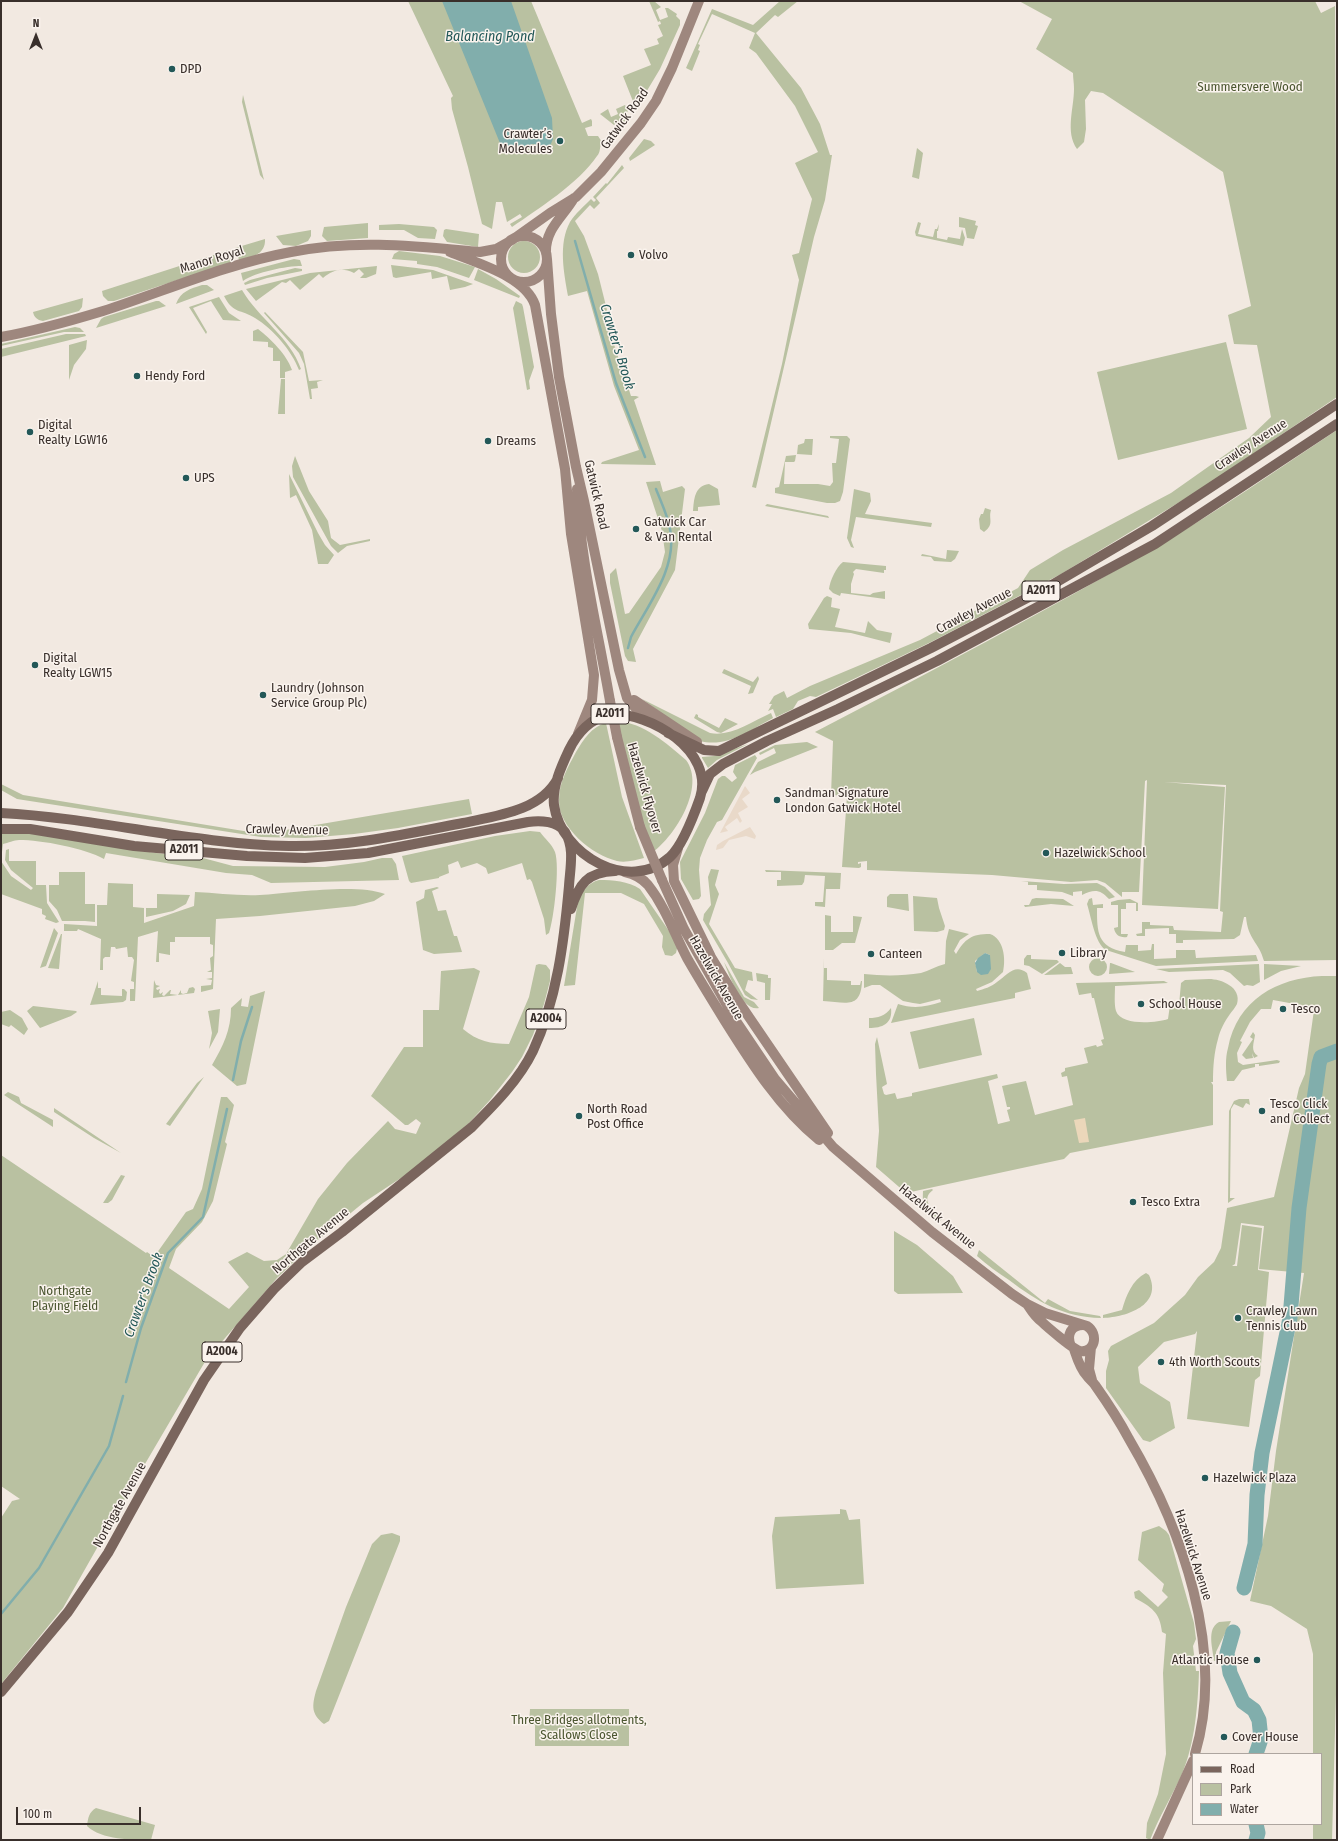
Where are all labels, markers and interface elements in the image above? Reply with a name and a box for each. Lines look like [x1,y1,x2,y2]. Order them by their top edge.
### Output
north arrow [16,16,56,56]
text: N [33,17,39,30]
water label: Balancing Pond [445,29,535,45]
place label: DPD [180,61,202,77]
marker: DPD [167,64,177,74]
park label: Summersvere Wood [1197,79,1303,95]
street label: Gatwick Road [598,85,652,153]
place label: Crawter’s Molecules [499,126,552,157]
marker: Crawter’s Molecules [555,136,565,146]
street label: Manor Royal [178,243,246,277]
place label: Volvo [639,247,668,263]
marker: Volvo [626,250,636,260]
water label: Crawter's Brook [596,302,638,392]
place label: Hendy Ford [145,368,205,384]
marker: Hendy Ford [132,371,142,381]
street label: Crawley Avenue [1212,416,1290,474]
place label: Digital Realty LGW16 [38,417,108,448]
marker: Digital Realty LGW16 [25,427,35,437]
place label: Dreams [496,433,536,449]
marker: Dreams [483,436,493,446]
street label: Gatwick Road [580,458,612,532]
place label: UPS [194,470,215,486]
marker: UPS [181,473,191,483]
place label: Gatwick Car & Van Rental [644,514,712,545]
marker: Gatwick Car & Van Rental [631,524,641,534]
road number: A2011 [1022,581,1060,601]
street label: Crawley Avenue [934,585,1014,637]
place label: Digital Realty LGW15 [43,650,112,681]
marker: Digital Realty LGW15 [30,660,40,670]
place label: Laundry (Johnson Service Group Plc) [271,680,367,711]
marker: Laundry (Johnson Service Group Plc) [258,690,268,700]
road number: A2011 [591,704,629,724]
street label: Hazelwick Flyover [624,741,664,835]
place label: Sandman Signature London Gatwick Hotel [785,785,901,816]
marker: Sandman Signature London Gatwick Hotel [772,795,782,805]
street label: Crawley Avenue [245,821,329,839]
road number: A2011 [165,840,203,860]
place label: Hazelwick School [1054,845,1146,861]
marker: Hazelwick School [1041,848,1051,858]
street label: Hazelwick Avenue [686,933,746,1023]
place label: Library [1070,945,1107,961]
place label: Canteen [879,946,922,962]
marker: Library [1057,948,1067,958]
marker: Canteen [866,949,876,959]
place label: School House [1149,996,1222,1012]
marker: School House [1136,999,1146,1009]
place label: Tesco [1291,1001,1320,1017]
marker: Tesco [1278,1004,1288,1014]
road number: A2004 [526,1009,566,1029]
place label: Tesco Click and Collect [1270,1096,1329,1127]
place label: North Road Post Office [587,1101,647,1132]
marker: Tesco Click and Collect [1257,1106,1267,1116]
marker: North Road Post Office [574,1111,584,1121]
street label: Hazelwick Avenue [895,1181,979,1253]
place label: Tesco Extra [1141,1194,1200,1210]
marker: Tesco Extra [1128,1197,1138,1207]
street label: Northgate Avenue [270,1204,352,1278]
water label: Crawter's Brook [121,1250,167,1340]
park label: Northgate Playing Field [32,1283,98,1314]
place label: Crawley Lawn Tennis Club [1246,1303,1317,1334]
marker: Crawley Lawn Tennis Club [1233,1313,1243,1323]
road number: A2004 [202,1342,242,1362]
place label: 4th Worth Scouts [1169,1354,1260,1370]
marker: 4th Worth Scouts [1156,1357,1166,1367]
street label: Northgate Avenue [90,1460,150,1550]
place label: Hazelwick Plaza [1213,1470,1296,1486]
marker: Hazelwick Plaza [1200,1473,1210,1483]
street label: Hazelwick Avenue [1171,1508,1215,1602]
place label: Atlantic House [1172,1652,1249,1668]
marker: Atlantic House [1252,1655,1262,1665]
park label: Three Bridges allotments, Scallows Close [511,1712,647,1743]
place label: Cover House [1232,1729,1298,1745]
marker: Cover House [1219,1732,1229,1742]
legend [1192,1753,1322,1825]
text: Road [1230,1762,1255,1776]
text: Park [1230,1782,1251,1796]
scale bar [18,1799,143,1825]
text: Water [1230,1802,1258,1816]
text: 100 m [23,1807,52,1821]

